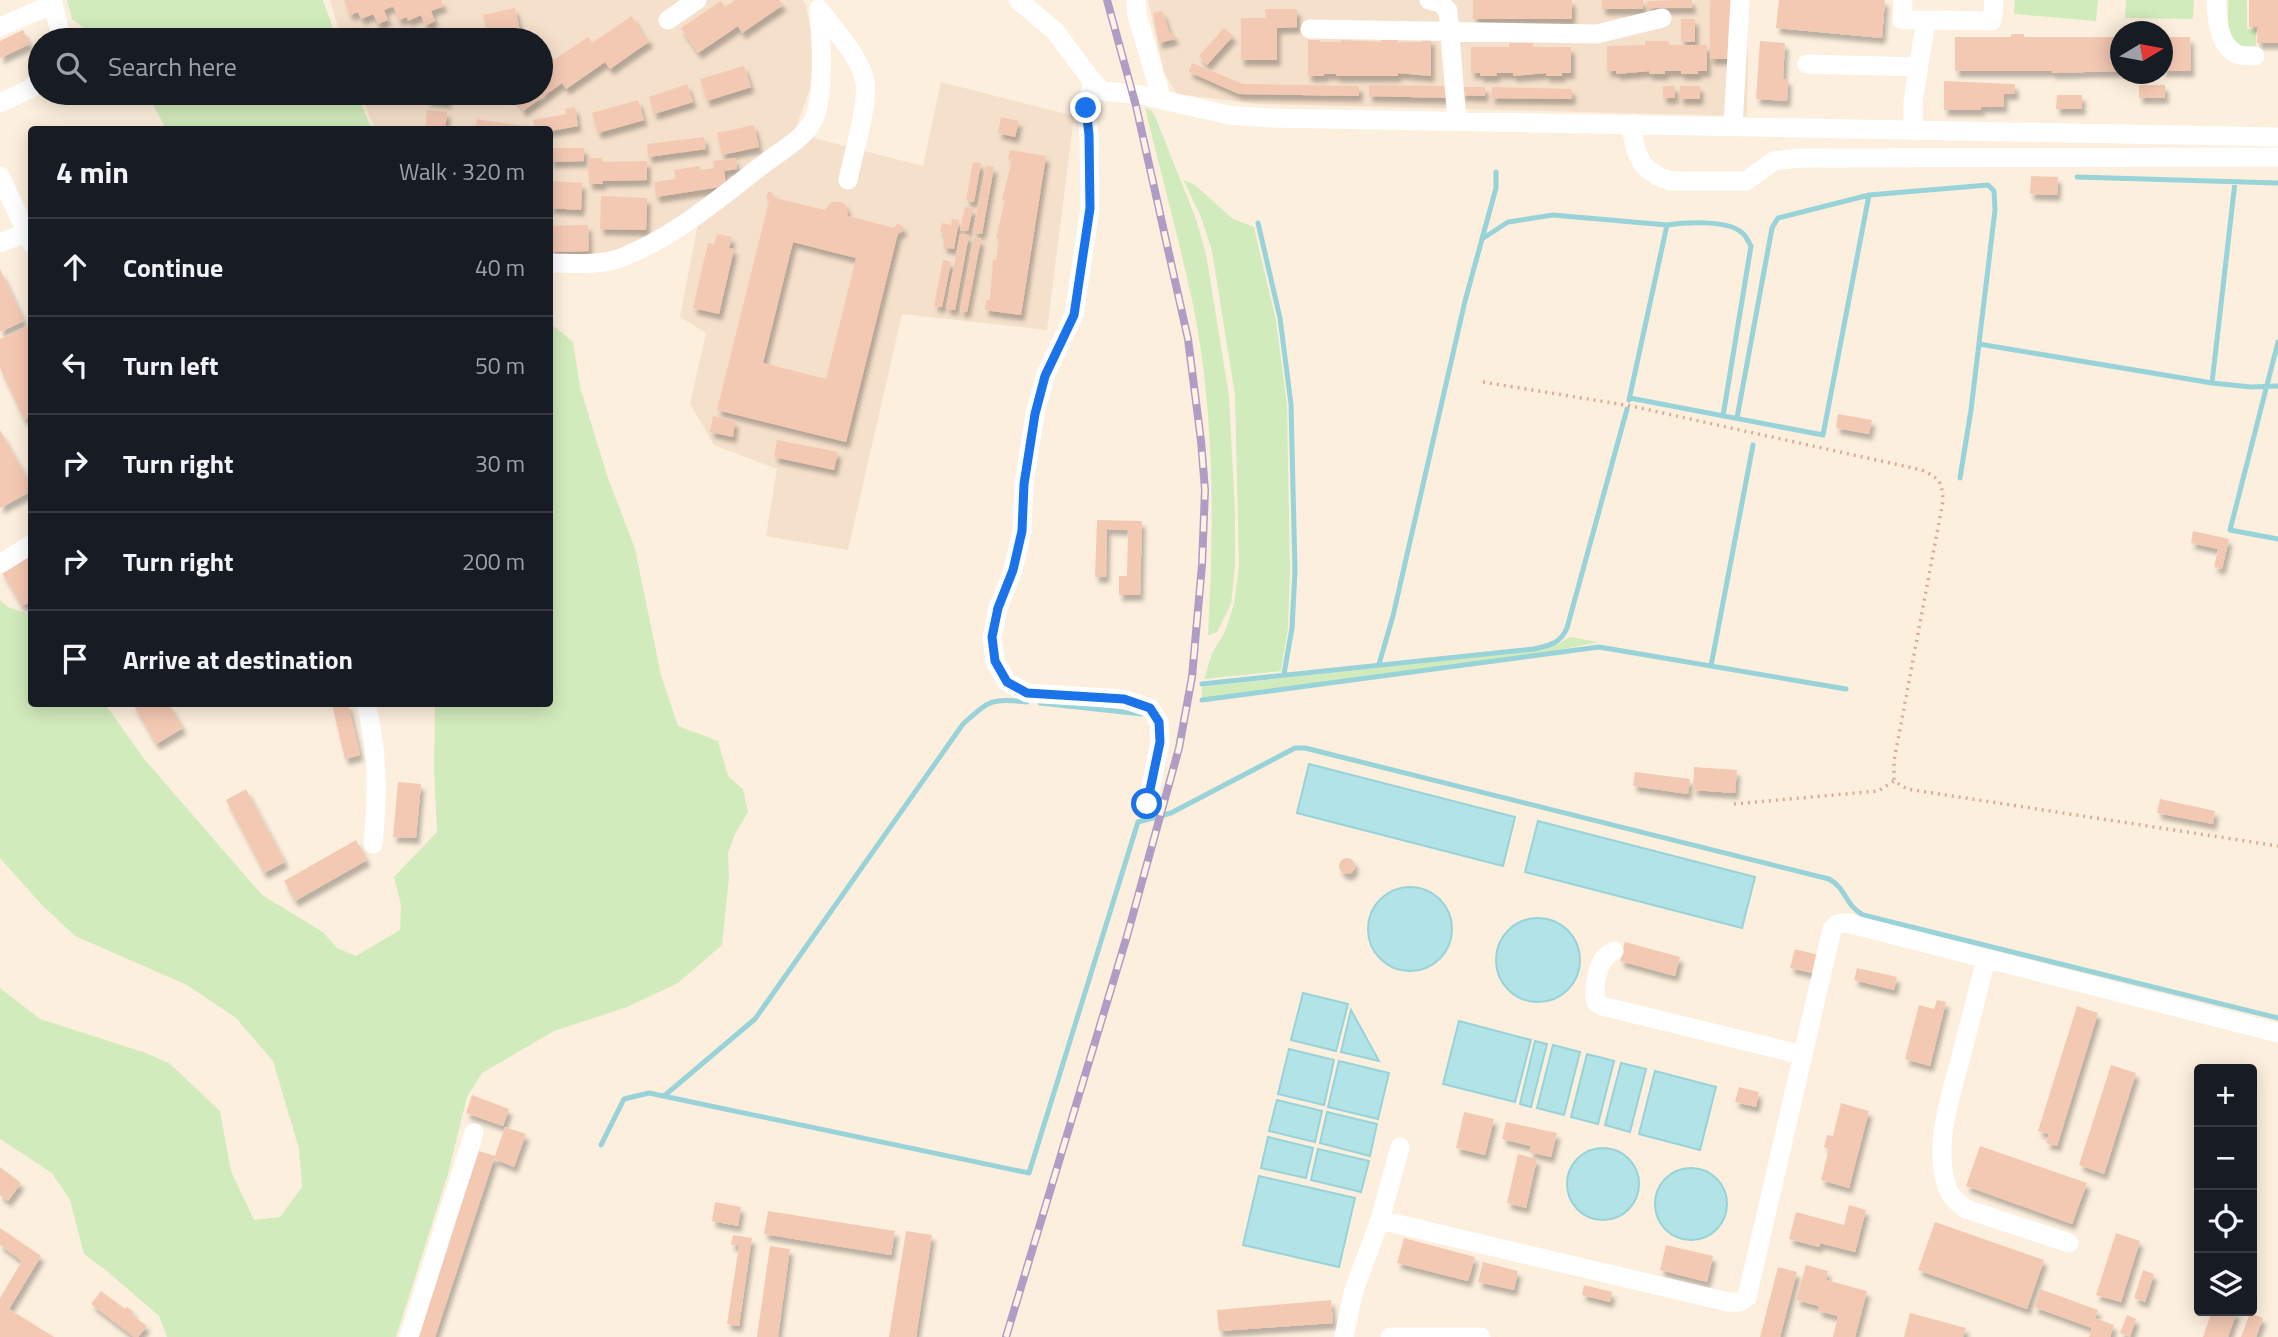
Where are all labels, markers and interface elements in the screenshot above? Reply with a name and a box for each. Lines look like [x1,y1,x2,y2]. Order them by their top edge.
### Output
north arrow [2110,21,2173,84]
search box [28,28,553,105]
text: Search here [108,47,237,86]
icon: search [52,48,90,86]
route end [1070,92,1101,123]
text: 4 min [56,149,129,195]
text: Walk · 320 m [399,154,525,189]
icon: ahead [56,248,94,286]
text: Continue [123,248,223,287]
text: 40 m [475,250,525,285]
icon: left [56,346,94,384]
text: Turn left [123,346,218,385]
text: 50 m [475,348,525,383]
icon: right [56,444,94,482]
text: Turn right [123,444,234,483]
text: 30 m [475,446,525,481]
icon: right [56,542,94,580]
text: Turn right [123,542,234,581]
text: 200 m [462,544,525,579]
icon: arrive [56,640,94,678]
text: Arrive at destination [123,640,353,679]
route start [1131,788,1162,819]
map controls [2194,1064,2257,1316]
button: + [2194,1064,2257,1127]
button: − [2194,1127,2257,1190]
button: locate [2194,1190,2257,1253]
button: layers [2194,1253,2257,1316]

